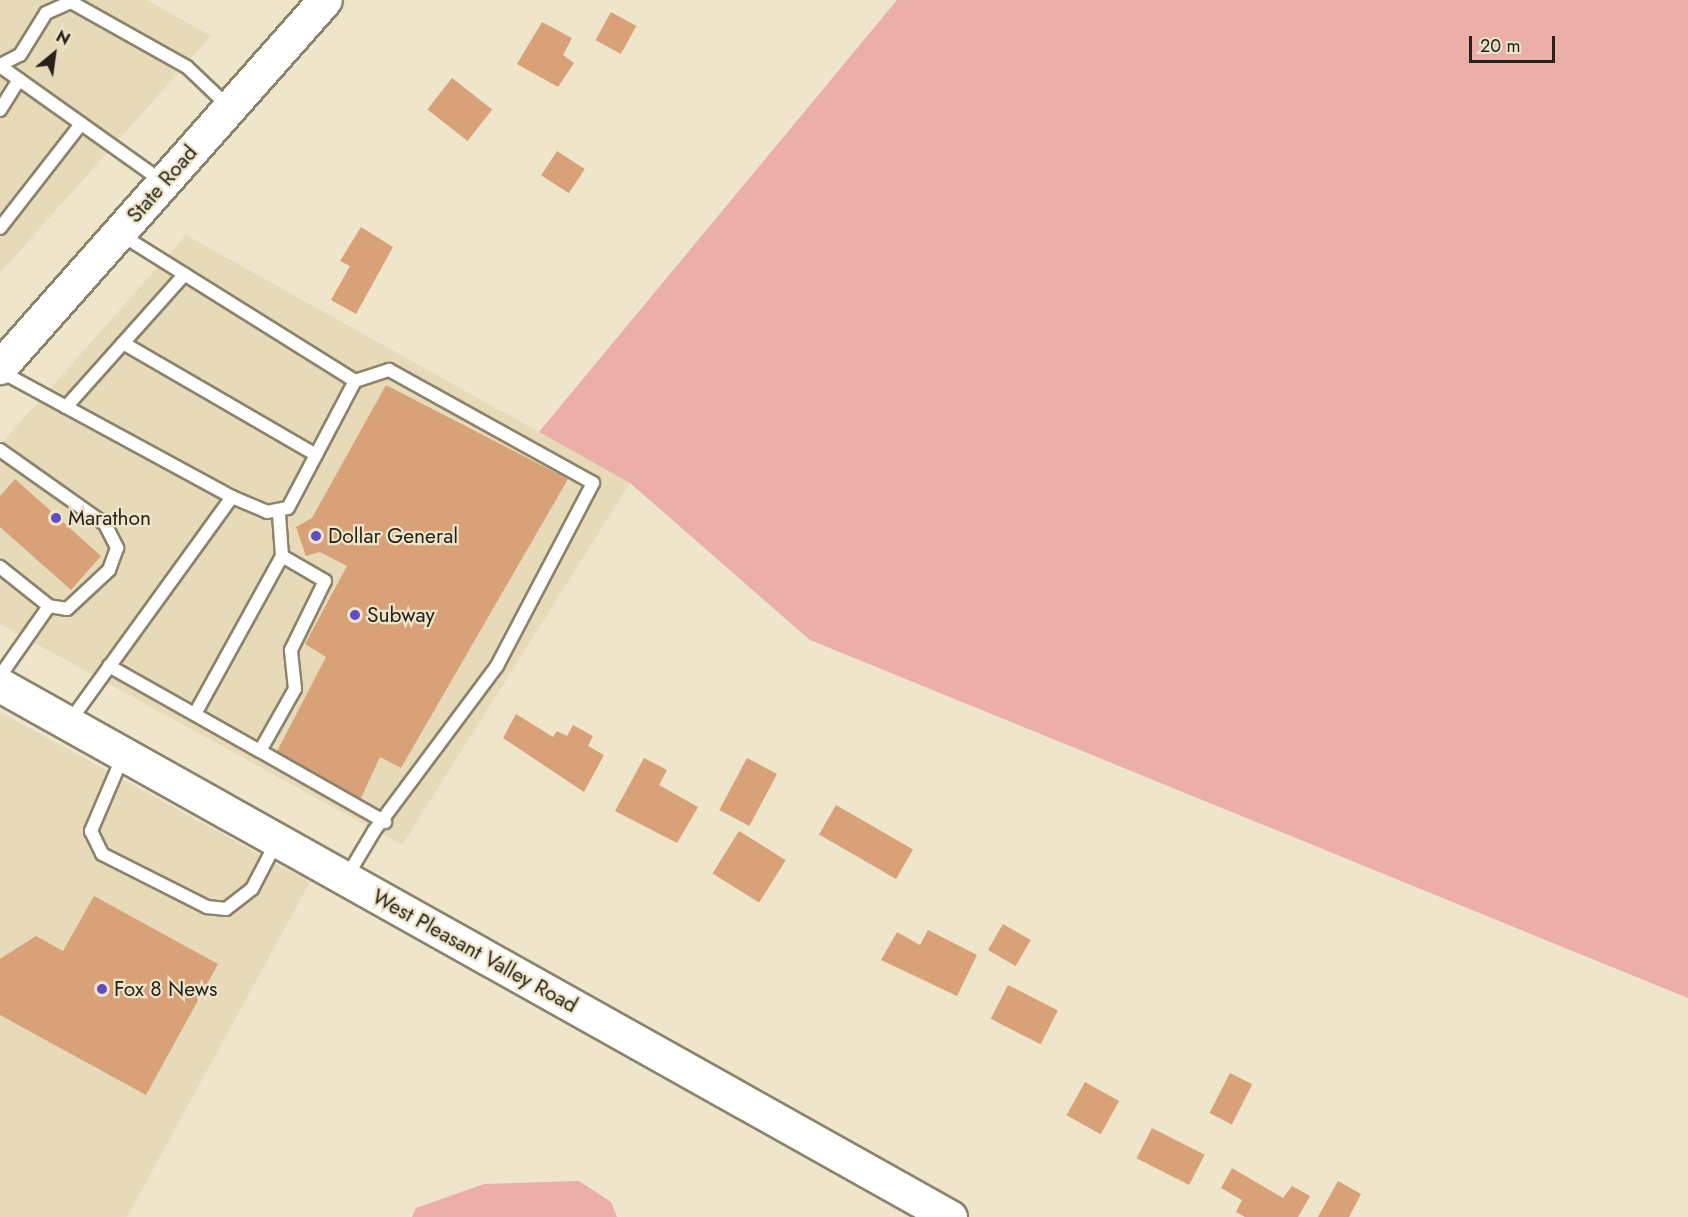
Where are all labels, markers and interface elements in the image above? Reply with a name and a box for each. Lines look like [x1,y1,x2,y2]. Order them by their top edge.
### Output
north arrow [24,24,84,84]
scale bar [1472,24,1558,62]
text: N [52,25,74,51]
text: 20 m [1480,33,1520,59]
street label: State Road [122,140,202,228]
place label: Marathon [68,505,151,531]
marker: Marathon [49,511,63,525]
place label: Dollar General [328,523,458,549]
marker: Dollar General [309,529,323,543]
place label: Subway [367,602,435,628]
marker: Subway [348,608,362,622]
street label: West Pleasant Valley Road [368,884,582,1018]
place label: Fox 8 News [114,976,217,1002]
marker: Fox 8 News [95,982,109,996]

